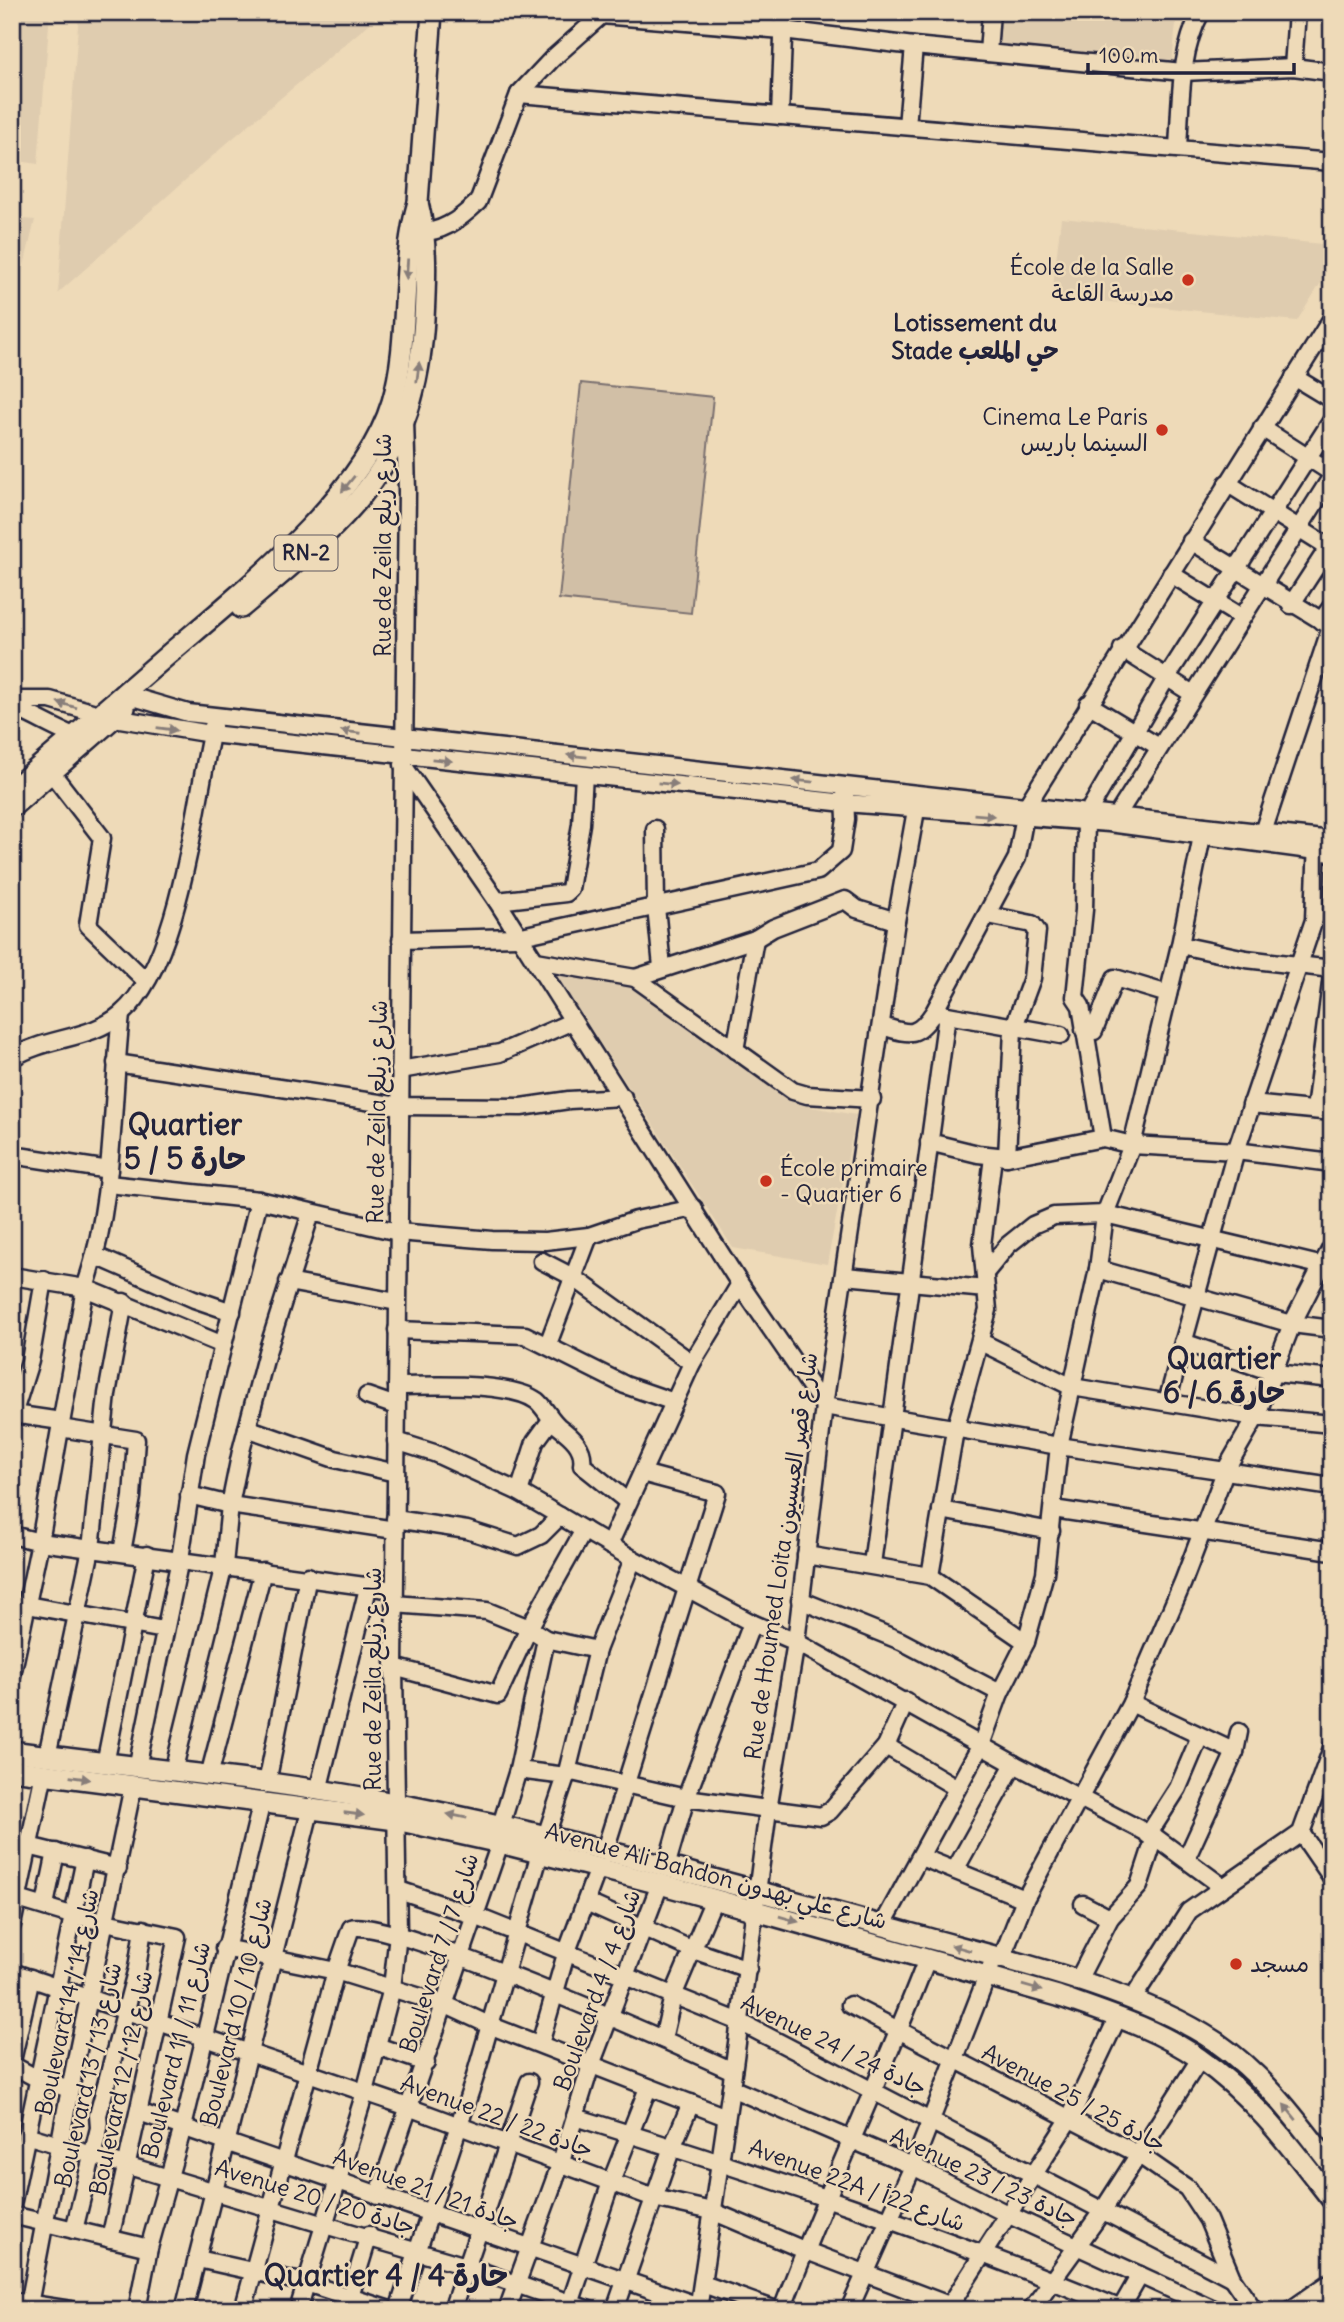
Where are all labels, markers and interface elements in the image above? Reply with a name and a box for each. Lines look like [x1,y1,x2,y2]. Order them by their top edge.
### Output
scale bar [1088,32,1295,76]
text: 100 m [1099,42,1158,69]
place label: École de la Salle مدرسة القاعة [1010,252,1174,307]
one-way arrow [401,258,412,280]
marker: École de la Salle مدرسة القاعة [1180,272,1196,288]
district label: Lotissement du Stade حي الملعب [891,307,1059,372]
one-way arrow [413,361,424,383]
place label: Cinema Le Paris السينما باريس [982,402,1148,457]
marker: Cinema Le Paris السينما باريس [1154,422,1170,438]
street label: Rue de Zeila شارع زيلع [368,433,400,657]
one-way arrow [340,474,355,492]
road number: RN-2 [274,536,338,570]
one-way arrow [56,699,78,710]
one-way arrow [156,723,178,734]
one-way arrow [340,726,362,737]
one-way arrow [566,751,588,762]
one-way arrow [431,754,453,765]
one-way arrow [792,775,814,786]
one-way arrow [657,778,679,789]
one-way arrow [973,810,995,821]
street label: Rue de Zeila شارع زيلع [360,1000,396,1224]
district label: Quartier 5 / حارة 5 [124,1105,246,1177]
place label: École primaire - Quartier 6 [780,1153,928,1208]
marker: École primaire - Quartier 6 [758,1173,774,1189]
district label: Quartier 6 / حارة 6 [1163,1339,1285,1411]
street label: Rue de Houmed Loita شارع قصر العيسيون [738,1350,825,1762]
street label: Rue de Zeila شارع زيلع [358,1567,390,1791]
one-way arrow [69,1773,91,1784]
one-way arrow [343,1808,365,1819]
one-way arrow [446,1810,468,1821]
street label: Avenue Ali Bahdon شارع علي بهدون [540,1816,890,1942]
street label: Boulevard 7 / شارع 7 [393,1849,486,2057]
street label: Boulevard 4 / شارع 4 [547,1885,648,2095]
street label: Boulevard 14 / شارع 14 [28,1886,107,2118]
street label: Boulevard 10 / شارع 10 [193,1895,280,2130]
one-way arrow [779,1915,800,1925]
street label: Boulevard 11 / شارع 11 [135,1938,218,2162]
one-way arrow [951,1943,972,1953]
place label: مسجد [1250,1949,1309,1978]
marker: مسجد [1228,1956,1244,1972]
street label: Boulevard 13 / شارع 13 [47,1959,129,2191]
street label: Boulevard 12 / شارع 12 [82,1968,160,2198]
one-way arrow [1021,1984,1042,1994]
street label: Avenue 24 / جادة 24 [737,1987,932,2102]
street label: Avenue 25 / جادة 25 [977,2037,1171,2158]
street label: Avenue 22 / جادة 22 [397,2067,597,2164]
one-way arrow [1283,2103,1298,2121]
street label: Avenue 23 / جادة 23 [886,2120,1083,2233]
street label: Avenue 22A / شارع 22أ [744,2132,969,2239]
street label: Avenue 21 / جادة 21 [329,2141,523,2236]
street label: Avenue 20 / جادة 20 [212,2152,419,2241]
district label: Quartier 4 / حارة 4 [264,2256,508,2294]

